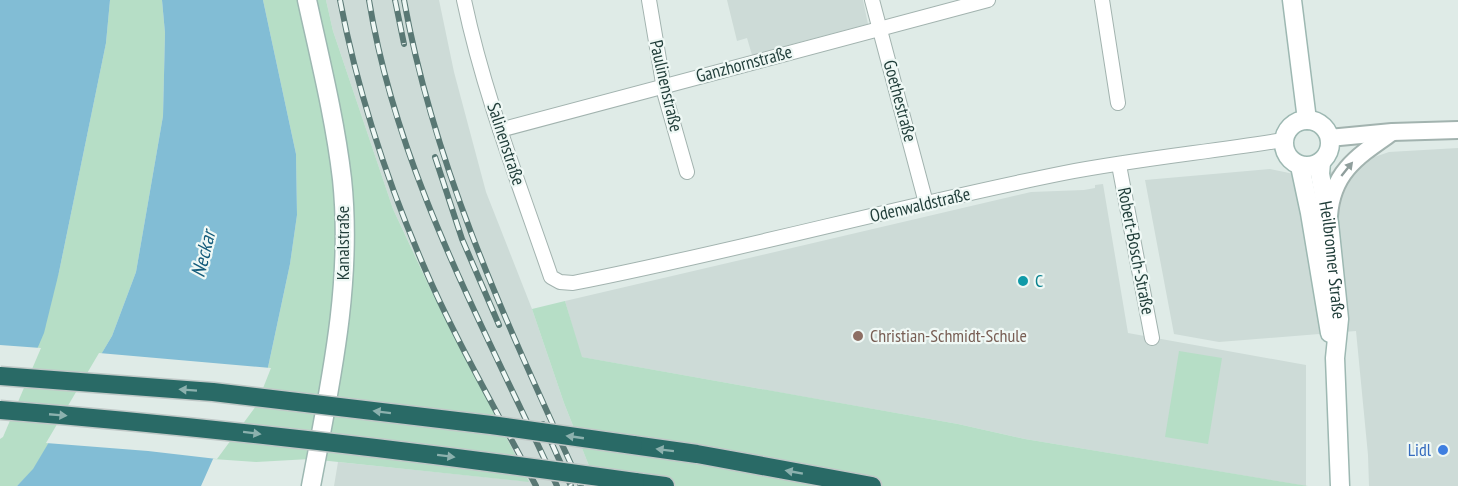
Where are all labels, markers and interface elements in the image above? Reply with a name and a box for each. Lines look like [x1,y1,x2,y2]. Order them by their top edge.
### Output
street label: Paulinenstraße [645,38,688,134]
street label: Ganzhornstraße [693,40,794,87]
street label: Goethestraße [879,57,922,144]
street label: Salinenstraße [482,100,531,188]
one-way arrow [1341,161,1354,177]
street label: Odenwaldstraße [868,182,972,227]
street label: Robert-Bosch-Straße [1113,185,1160,316]
street label: Heilbronner Straße [1314,199,1351,320]
street label: Kanalstraße [331,206,354,280]
water label: Neckar [185,226,222,280]
place label: C [1035,269,1043,292]
marker: C [1016,274,1030,288]
place label: Christian-Schmidt-Schule [870,324,1027,347]
marker: Christian-Schmidt-Schule [851,329,865,343]
one-way arrow [178,385,197,395]
one-way arrow [372,407,391,417]
one-way arrow [49,410,68,419]
one-way arrow [243,428,262,438]
one-way arrow [565,433,584,442]
place label: Lidl [1408,438,1432,461]
marker: Lidl [1436,443,1450,457]
one-way arrow [655,445,674,454]
one-way arrow [437,451,456,461]
one-way arrow [784,467,803,476]

